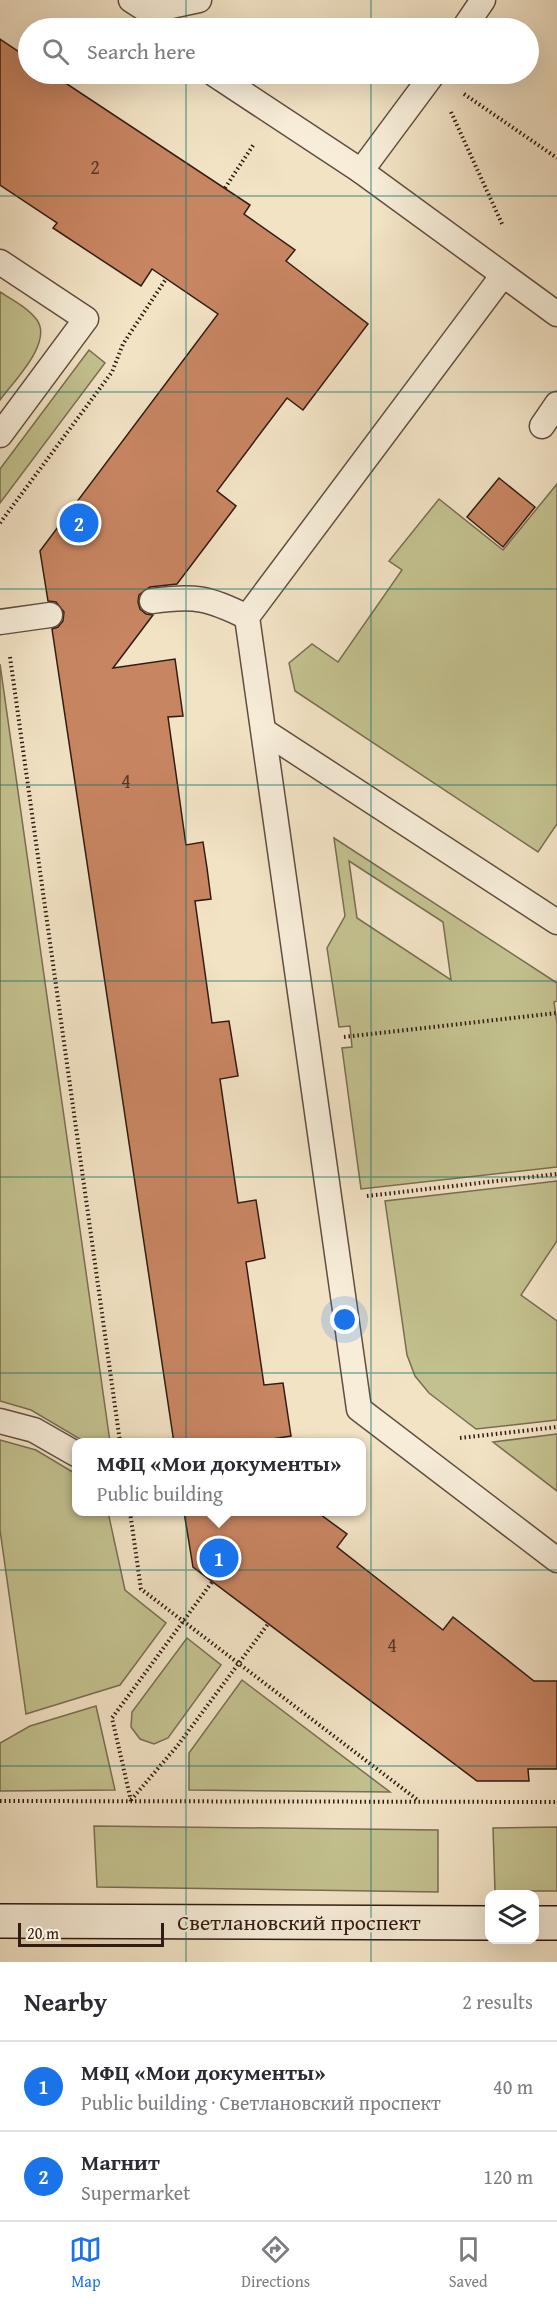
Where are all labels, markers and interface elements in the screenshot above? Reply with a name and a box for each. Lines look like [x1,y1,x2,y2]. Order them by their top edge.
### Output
search box [18,18,539,84]
icon: search [39,35,72,68]
text: Search here [87,35,196,67]
house number: 2 [90,152,100,181]
pin: 2 [60,500,98,546]
house number: 4 [121,766,131,795]
your location [330,1305,359,1334]
popup [72,1438,366,1516]
text: МФЦ «Мои документы» [97,1447,341,1479]
text: Public building [97,1479,223,1508]
pin: 1 [200,1536,238,1580]
house number: 4 [387,1630,397,1659]
map controls [485,1890,539,1944]
button: layers [485,1890,539,1944]
street label: Светлановский проспект [177,1906,421,1938]
scale bar [18,1920,164,1948]
text: 20 m [27,1921,59,1945]
text: Nearby [24,1982,107,2021]
text: 2 results [462,1987,533,2016]
text: МФЦ «Мои документы» [81,2056,326,2088]
text: 1 [38,2072,49,2101]
text: 40 m [493,2072,533,2101]
text: Public building · Светлановский проспект [81,2088,441,2117]
text: Магнит [81,2146,160,2178]
text: 2 [38,2162,49,2191]
text: 120 m [483,2162,533,2191]
text: Supermarket [81,2178,190,2207]
tab: Map [69,2233,102,2293]
tab: Directions [241,2233,310,2293]
tab: Saved [449,2233,488,2293]

